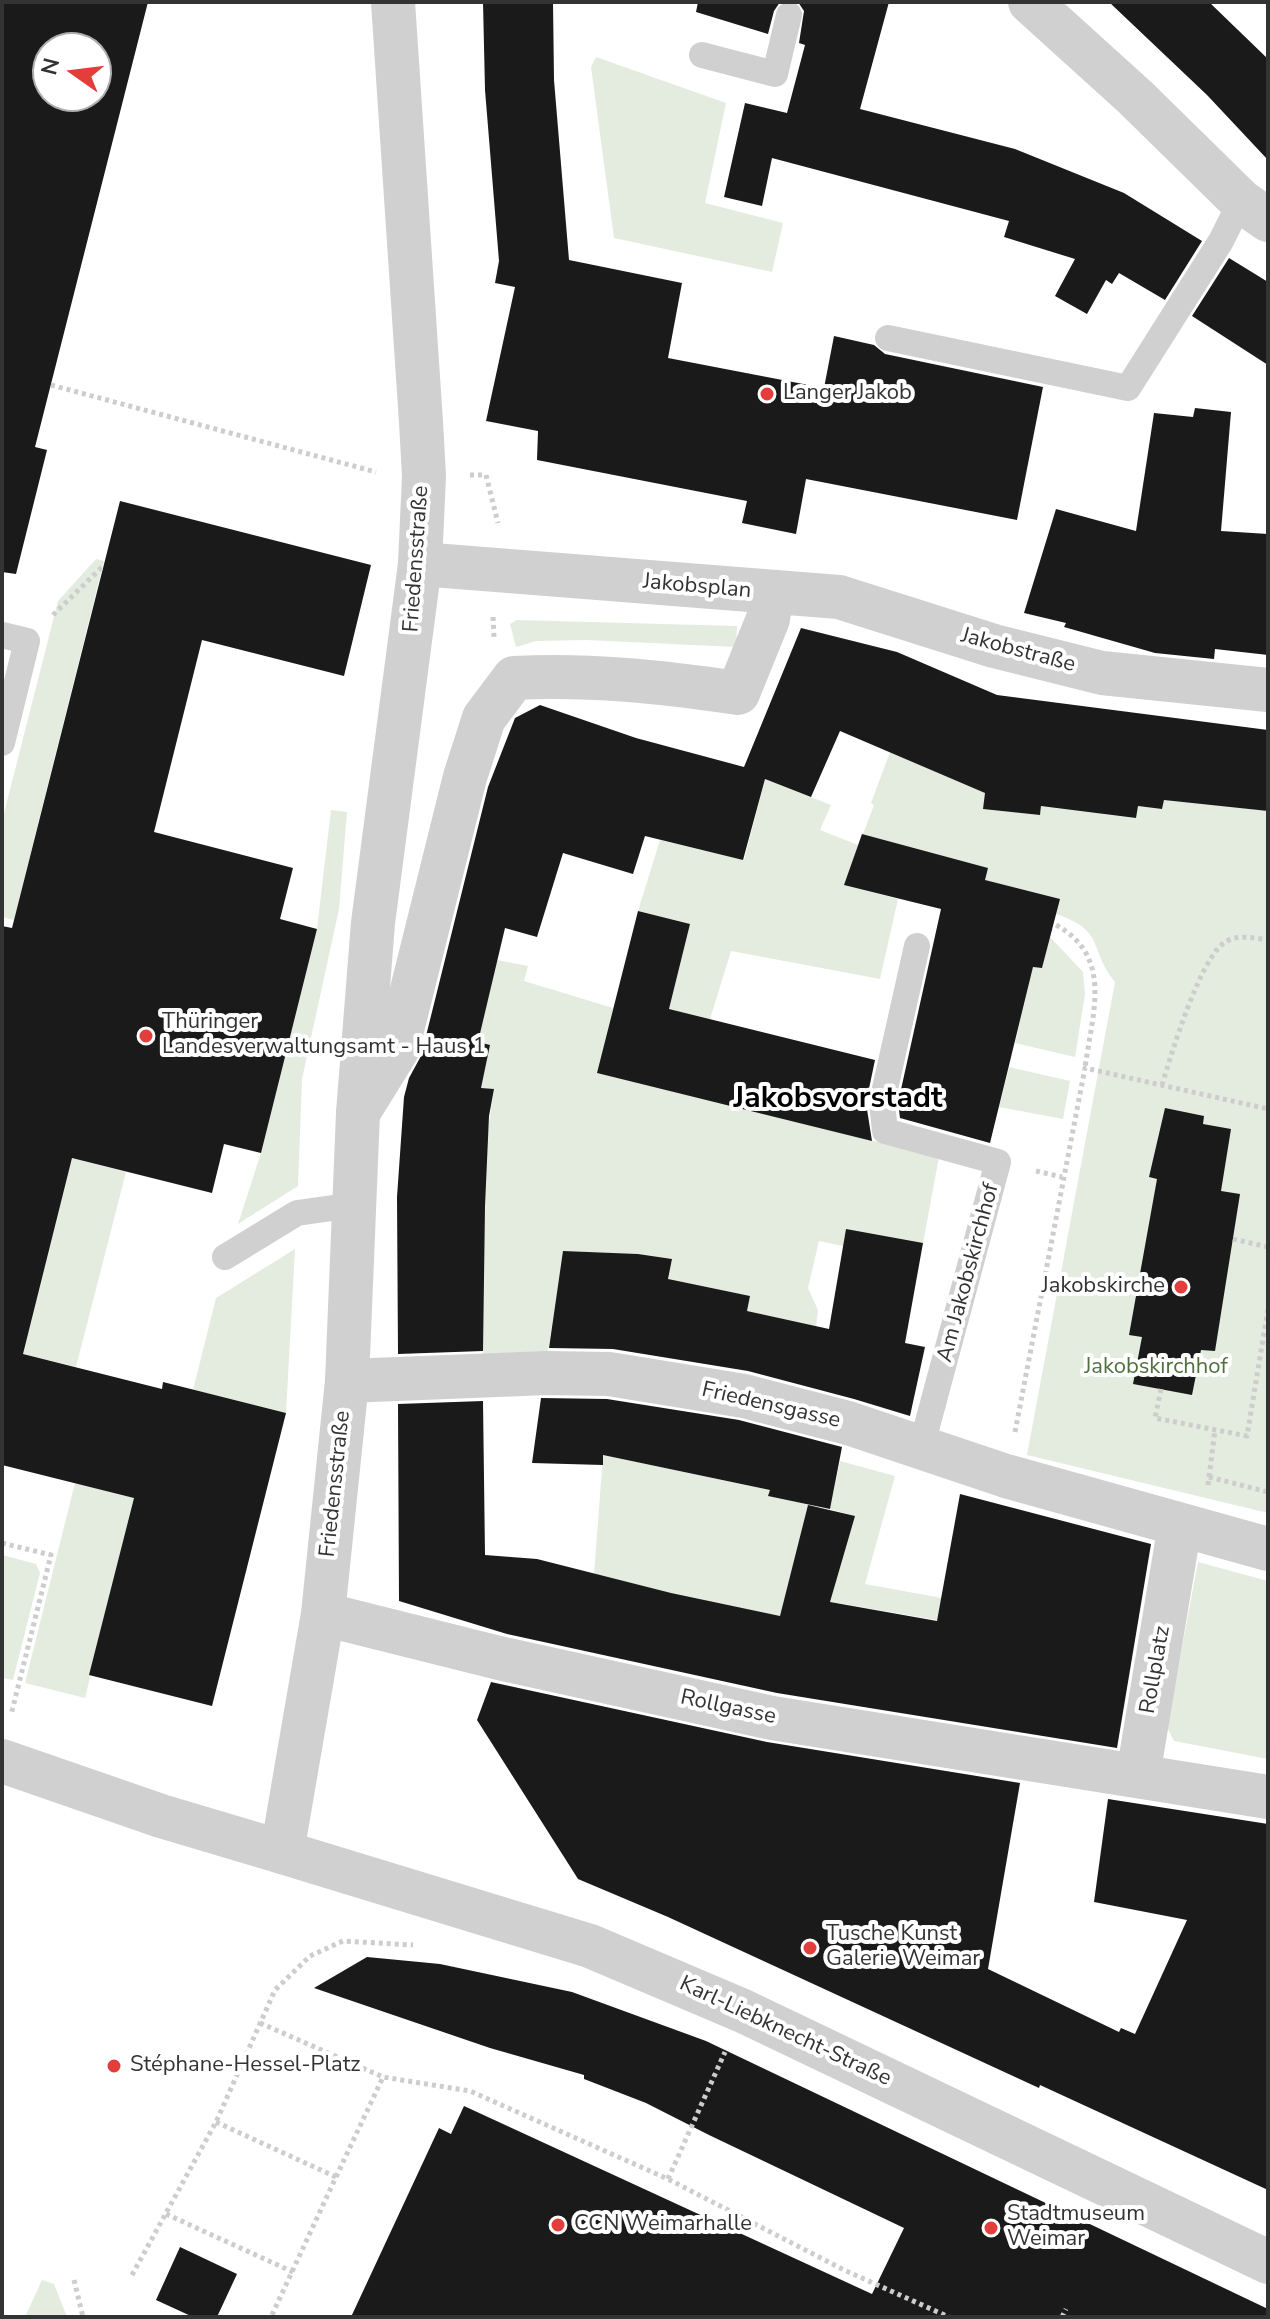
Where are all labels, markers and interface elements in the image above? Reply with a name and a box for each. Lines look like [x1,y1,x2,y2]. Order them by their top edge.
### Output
north arrow [32,32,112,112]
text: N [34,55,67,78]
place label: Langer Jakob [783,381,912,407]
marker: Langer Jakob [758,385,776,403]
street label: Friedensstraße [399,485,435,633]
street label: Jakobsplan [642,569,752,605]
street label: Jakobstraße [958,623,1078,679]
place label: Thüringer Landesverwaltungsamt - Haus 1 [162,1010,486,1062]
marker: Thüringer Landesverwaltungsamt - Haus 1 [137,1027,155,1045]
district label: Jakobsvorstadt [734,1082,942,1118]
street label: Am Jakobskirchhof [932,1181,1006,1365]
place label: Jakobskirche [1042,1274,1165,1300]
marker: Jakobskirche [1172,1278,1190,1296]
park label: Jakobskirchhof [1084,1355,1228,1381]
street label: Friedensgasse [699,1377,843,1435]
street label: Friedensstraße [315,1410,357,1558]
street label: Rollplatz [1135,1624,1177,1716]
street label: Rollgasse [678,1685,778,1731]
place label: Tusche Kunst Galerie Weimar [826,1922,980,1974]
marker: Tusche Kunst Galerie Weimar [801,1939,819,1957]
street label: Karl-Liebknecht-Straße [675,1971,895,2093]
place label: Stéphane-Hessel-Platz [130,2053,361,2079]
marker: Stéphane-Hessel-Platz [105,2057,123,2075]
place label: Stadtmuseum Weimar [1007,2202,1145,2254]
place label: CCN Weimarhalle [574,2212,752,2238]
marker: CCN Weimarhalle [549,2216,567,2234]
marker: Stadtmuseum Weimar [982,2219,1000,2237]

